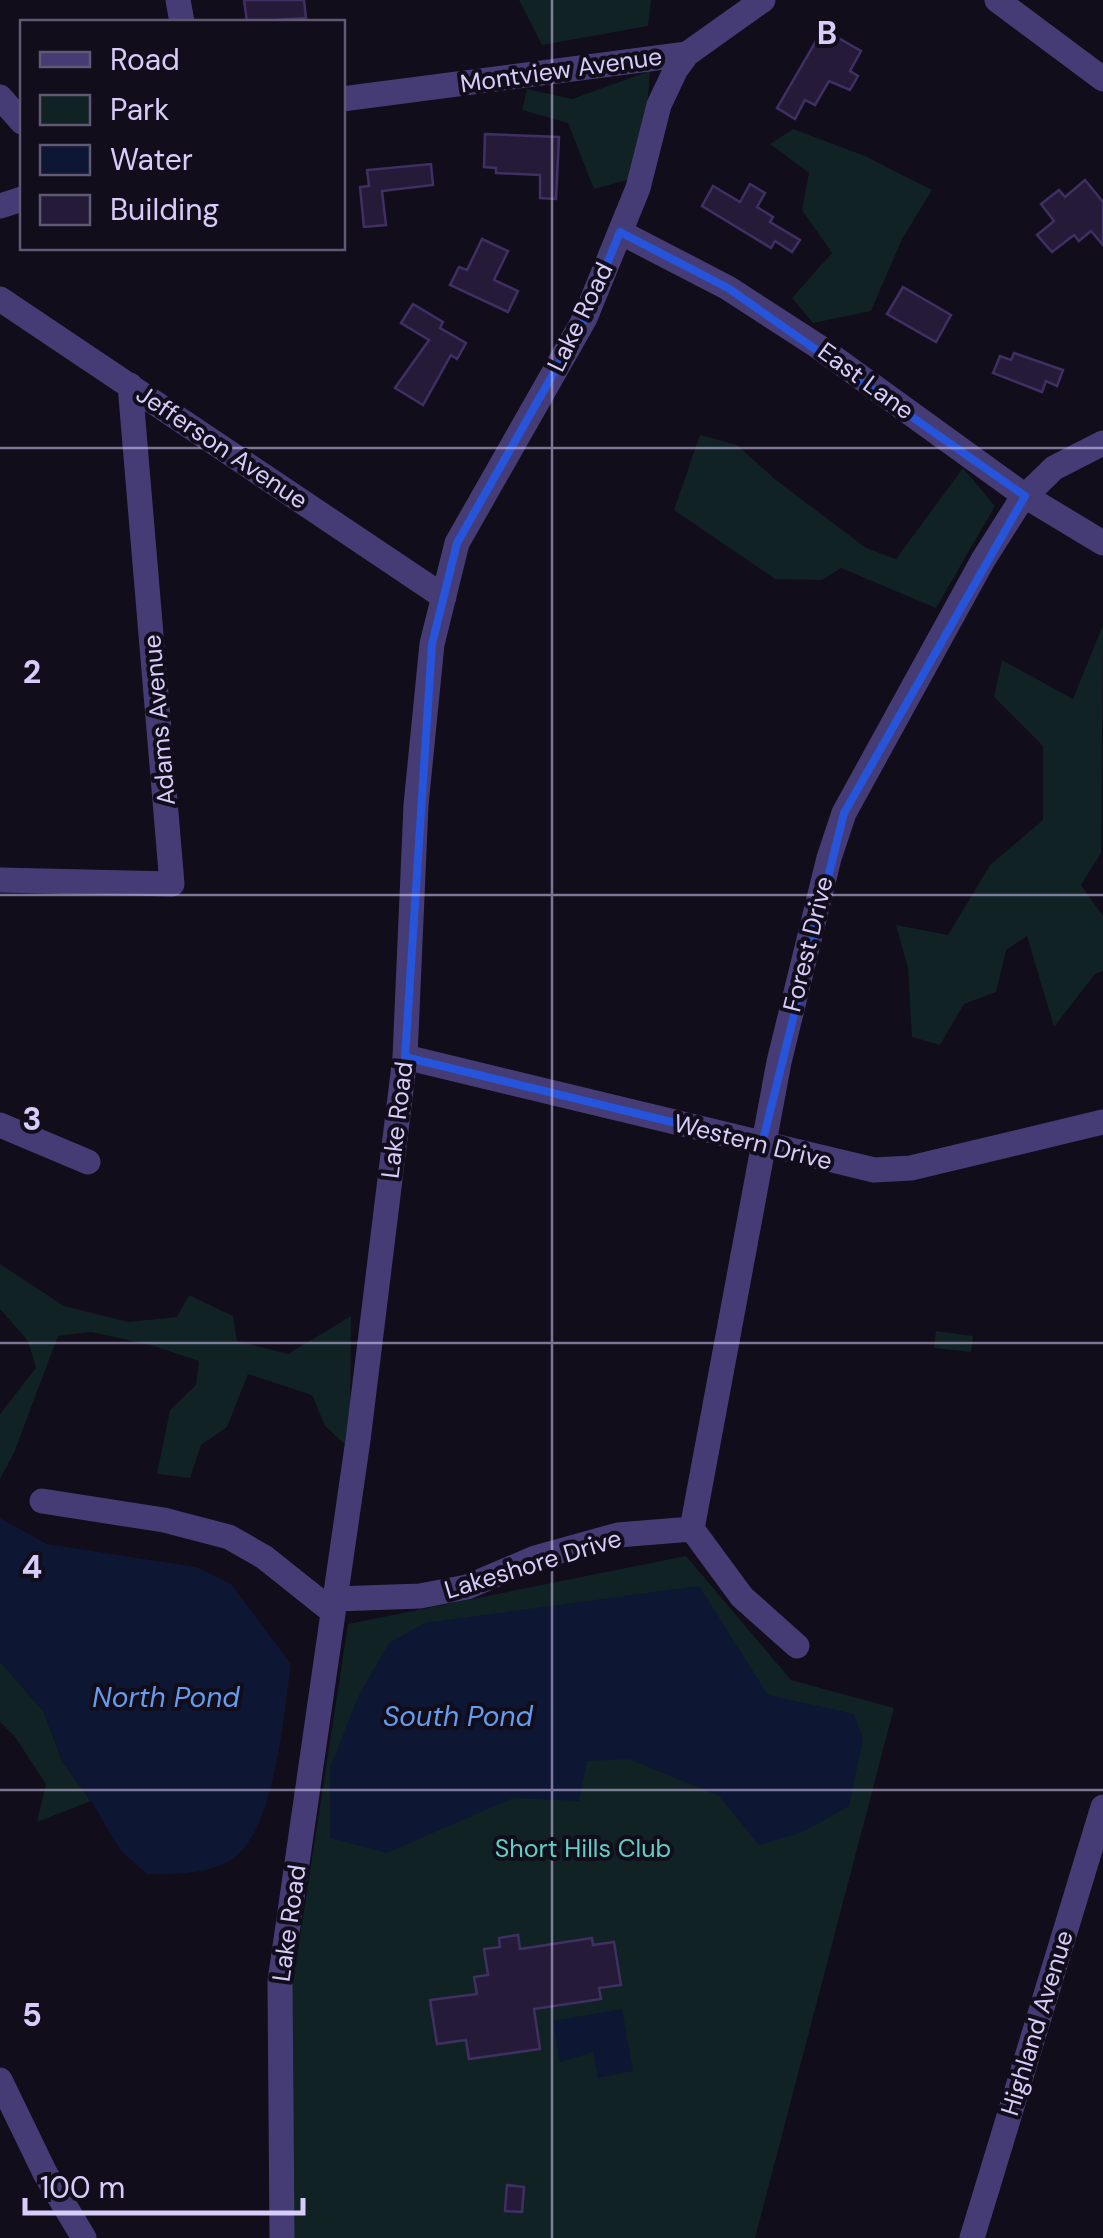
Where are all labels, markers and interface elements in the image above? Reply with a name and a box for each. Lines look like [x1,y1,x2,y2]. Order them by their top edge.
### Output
text: B [817,12,837,54]
legend [20,20,345,250]
street label: Montview Avenue [458,39,664,101]
text: Road [110,40,180,79]
text: Park [110,90,169,129]
text: Water [110,140,193,179]
text: Building [110,190,219,229]
street label: Lake Road [539,257,621,377]
street label: East Lane [811,335,921,427]
street label: Jefferson Avenue [130,377,314,517]
street label: Adams Avenue [135,633,183,807]
text: 2 [23,651,41,693]
street label: Forest Drive [775,873,841,1015]
street label: Lake Road [373,1060,421,1180]
text: 3 [22,1098,42,1140]
street label: Western Drive [670,1106,836,1178]
street label: Lakeshore Drive [441,1521,625,1607]
text: 4 [22,1546,42,1588]
water label: North Pond [92,1679,240,1716]
water label: South Pond [383,1698,534,1735]
park label: Short Hills Club [495,1832,671,1865]
street label: Lake Road [264,1863,314,1983]
street label: Highland Avenue [993,1926,1081,2120]
text: 5 [22,1994,42,2036]
scale bar [25,2153,302,2215]
text: 100 m [40,2168,125,2207]

